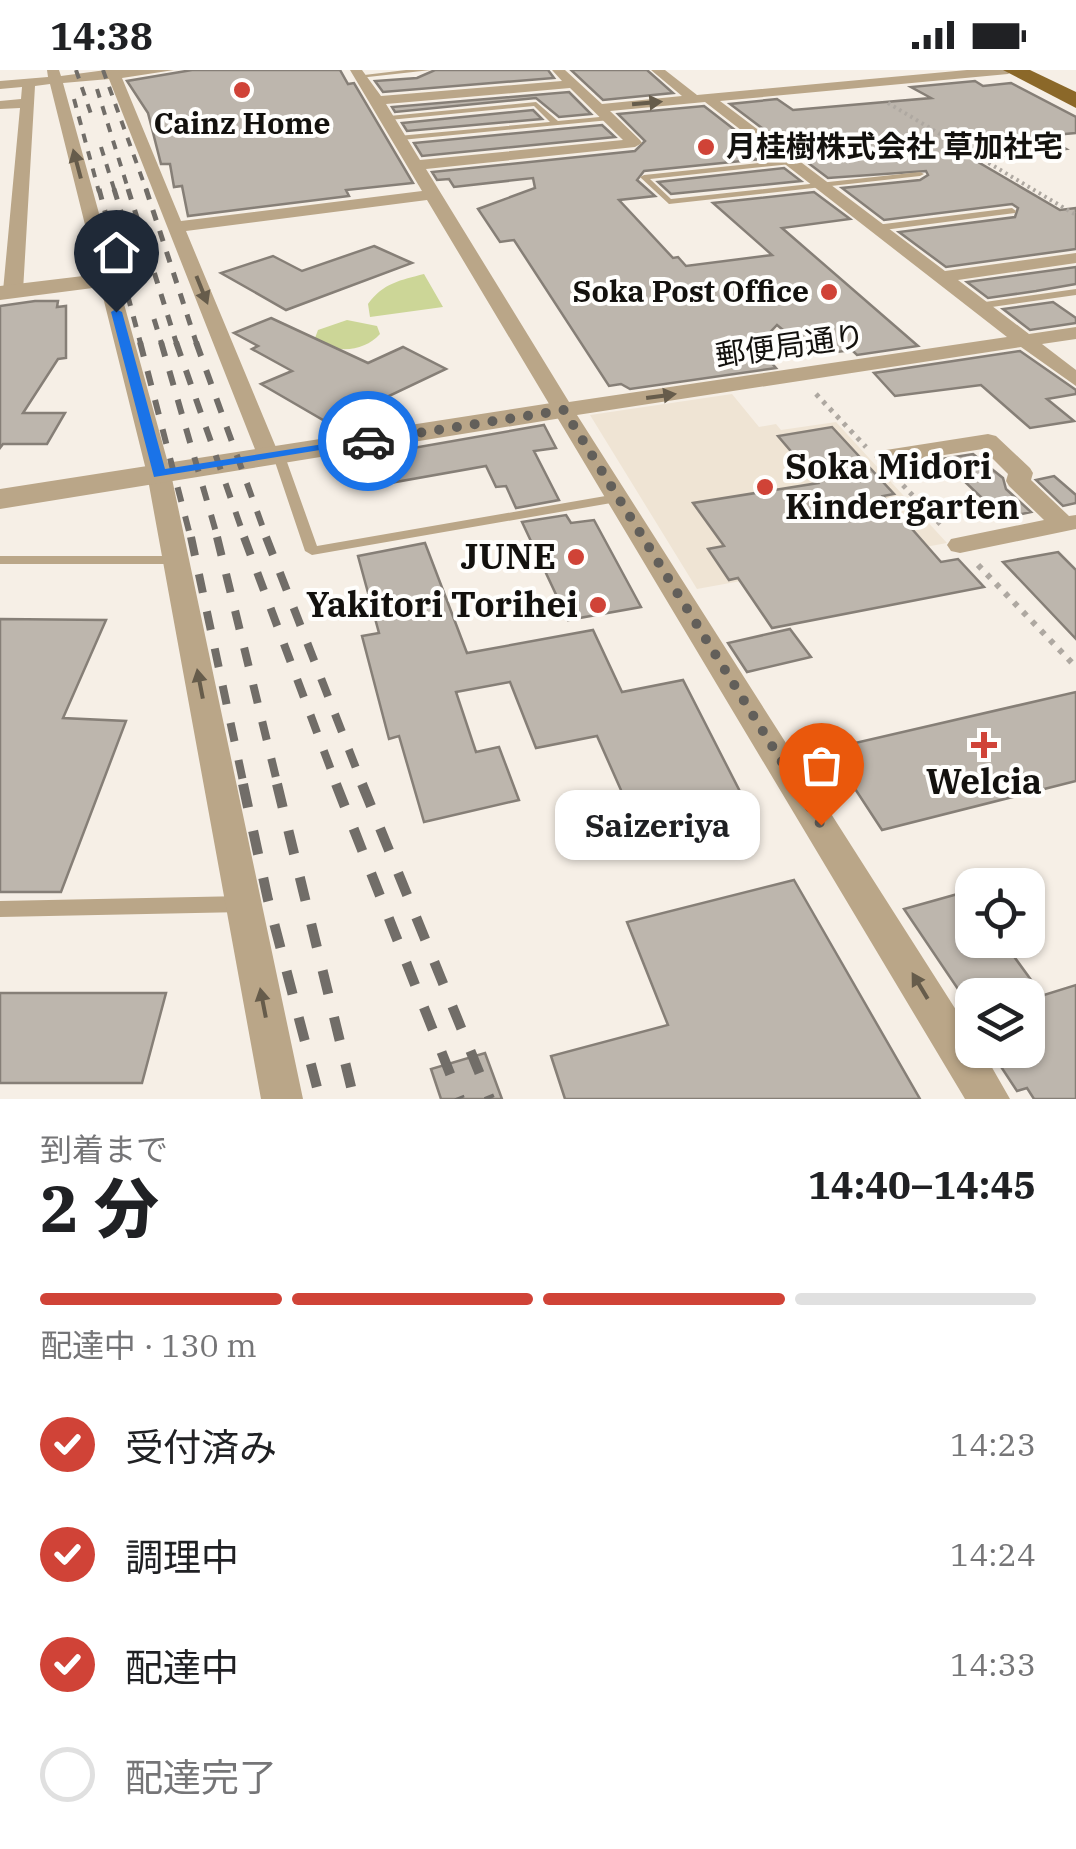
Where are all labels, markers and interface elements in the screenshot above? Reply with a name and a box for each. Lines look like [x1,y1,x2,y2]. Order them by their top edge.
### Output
text: 14:38 [50,11,153,60]
marker: Cainz Home [231,79,253,101]
one-way arrow [631,95,663,111]
place label: Cainz Home [154,103,331,142]
place label: 月桂樹株式会社 草加社宅 [726,126,1063,165]
marker: 月桂樹株式会社 草加社宅 [695,136,717,158]
one-way arrow [68,148,84,179]
pin [74,210,159,313]
icon: home [89,225,144,280]
place label: Soka Post Office [573,271,809,310]
one-way arrow [194,275,210,305]
marker: Soka Post Office [818,281,840,303]
street label: 郵便局通り [713,315,867,374]
one-way arrow [646,387,677,403]
courier [318,391,418,491]
icon: car [341,414,396,469]
place label: Soka Midori Kindergarten [785,443,1020,529]
marker: Soka Midori Kindergarten [754,476,776,498]
place label: JUNE [460,533,556,579]
marker: JUNE [565,546,587,568]
place label: Yakitori Torihei [306,581,578,627]
marker: Yakitori Torihei [587,594,609,616]
one-way arrow [192,669,208,700]
pin [779,723,864,826]
marker: Welcia [973,734,995,756]
icon: bag [794,738,849,793]
place label: Welcia [926,758,1042,804]
callout: Saizeriya [556,790,761,860]
text: Saizeriya [585,804,730,846]
map controls [955,868,1045,1068]
button: locate [955,868,1045,958]
one-way arrow [912,972,929,1000]
button: layers [955,978,1045,1068]
one-way arrow [255,988,271,1019]
text: 到着まで [40,1128,168,1170]
text: 14:40–14:45 [808,1160,1036,1209]
text: 2 分 [40,1165,159,1250]
text: 配達中 · 130 m [40,1324,257,1366]
icon: check [40,1417,95,1472]
text: 受付済み [125,1422,277,1471]
text: 14:23 [950,1423,1036,1465]
icon: check [40,1527,95,1582]
text: 調理中 [125,1532,239,1581]
text: 14:24 [950,1533,1036,1575]
icon: check [40,1637,95,1692]
text: 配達中 [125,1642,239,1691]
text: 14:33 [950,1643,1036,1685]
text: 配達完了 [125,1752,277,1801]

